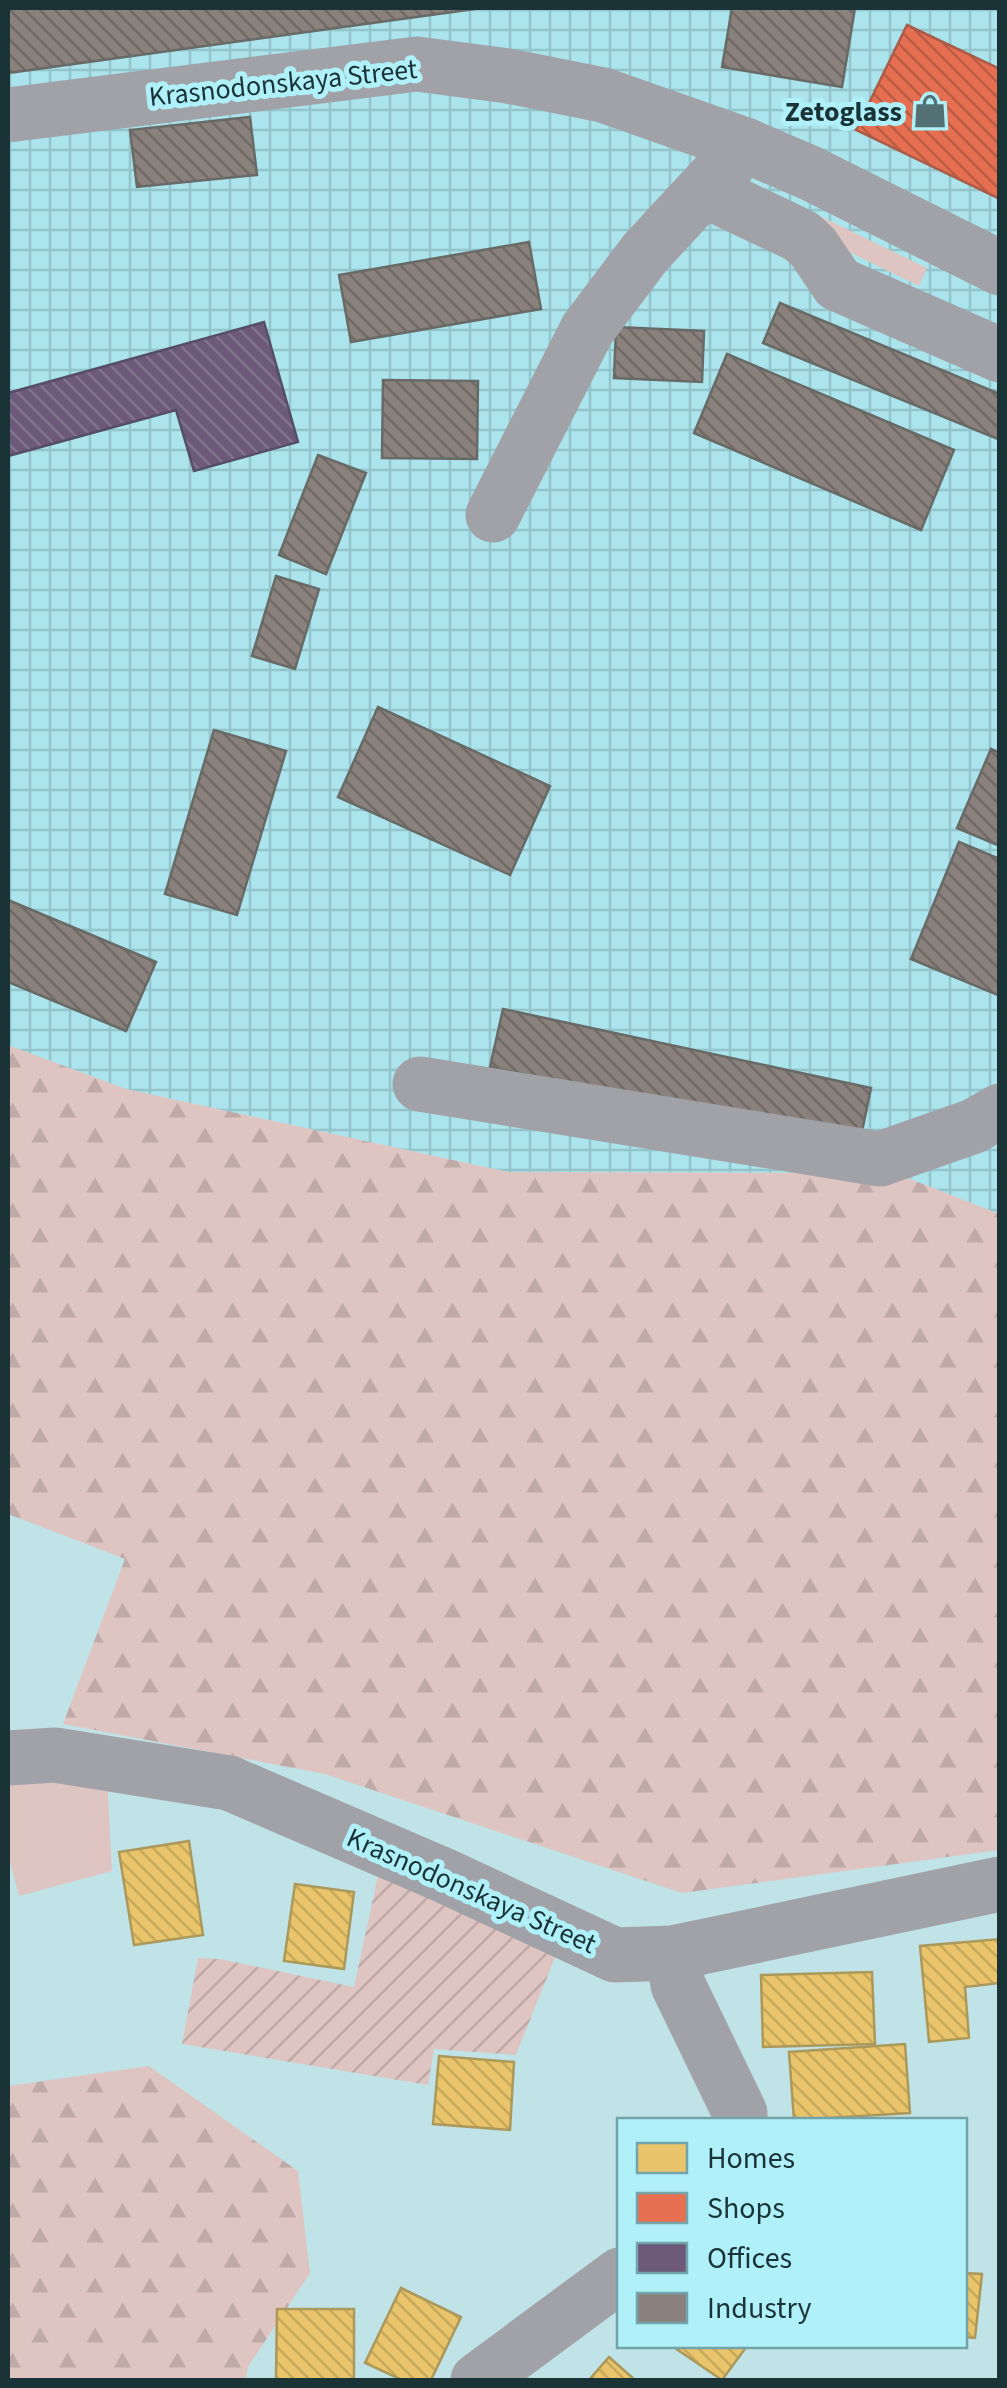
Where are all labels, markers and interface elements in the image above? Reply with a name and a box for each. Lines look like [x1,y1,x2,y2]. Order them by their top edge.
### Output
street label: Krasnodonskaya Street [147,49,420,117]
place label: Zetoglass [785,92,902,132]
shop icon: Zetoglass [911,92,949,130]
street label: Krasnodonskaya Street [340,1818,603,1964]
legend [617,2118,967,2348]
text: Homes [707,2137,795,2180]
text: Shops [707,2187,785,2230]
text: Offices [707,2237,792,2280]
text: Industry [707,2287,812,2330]

